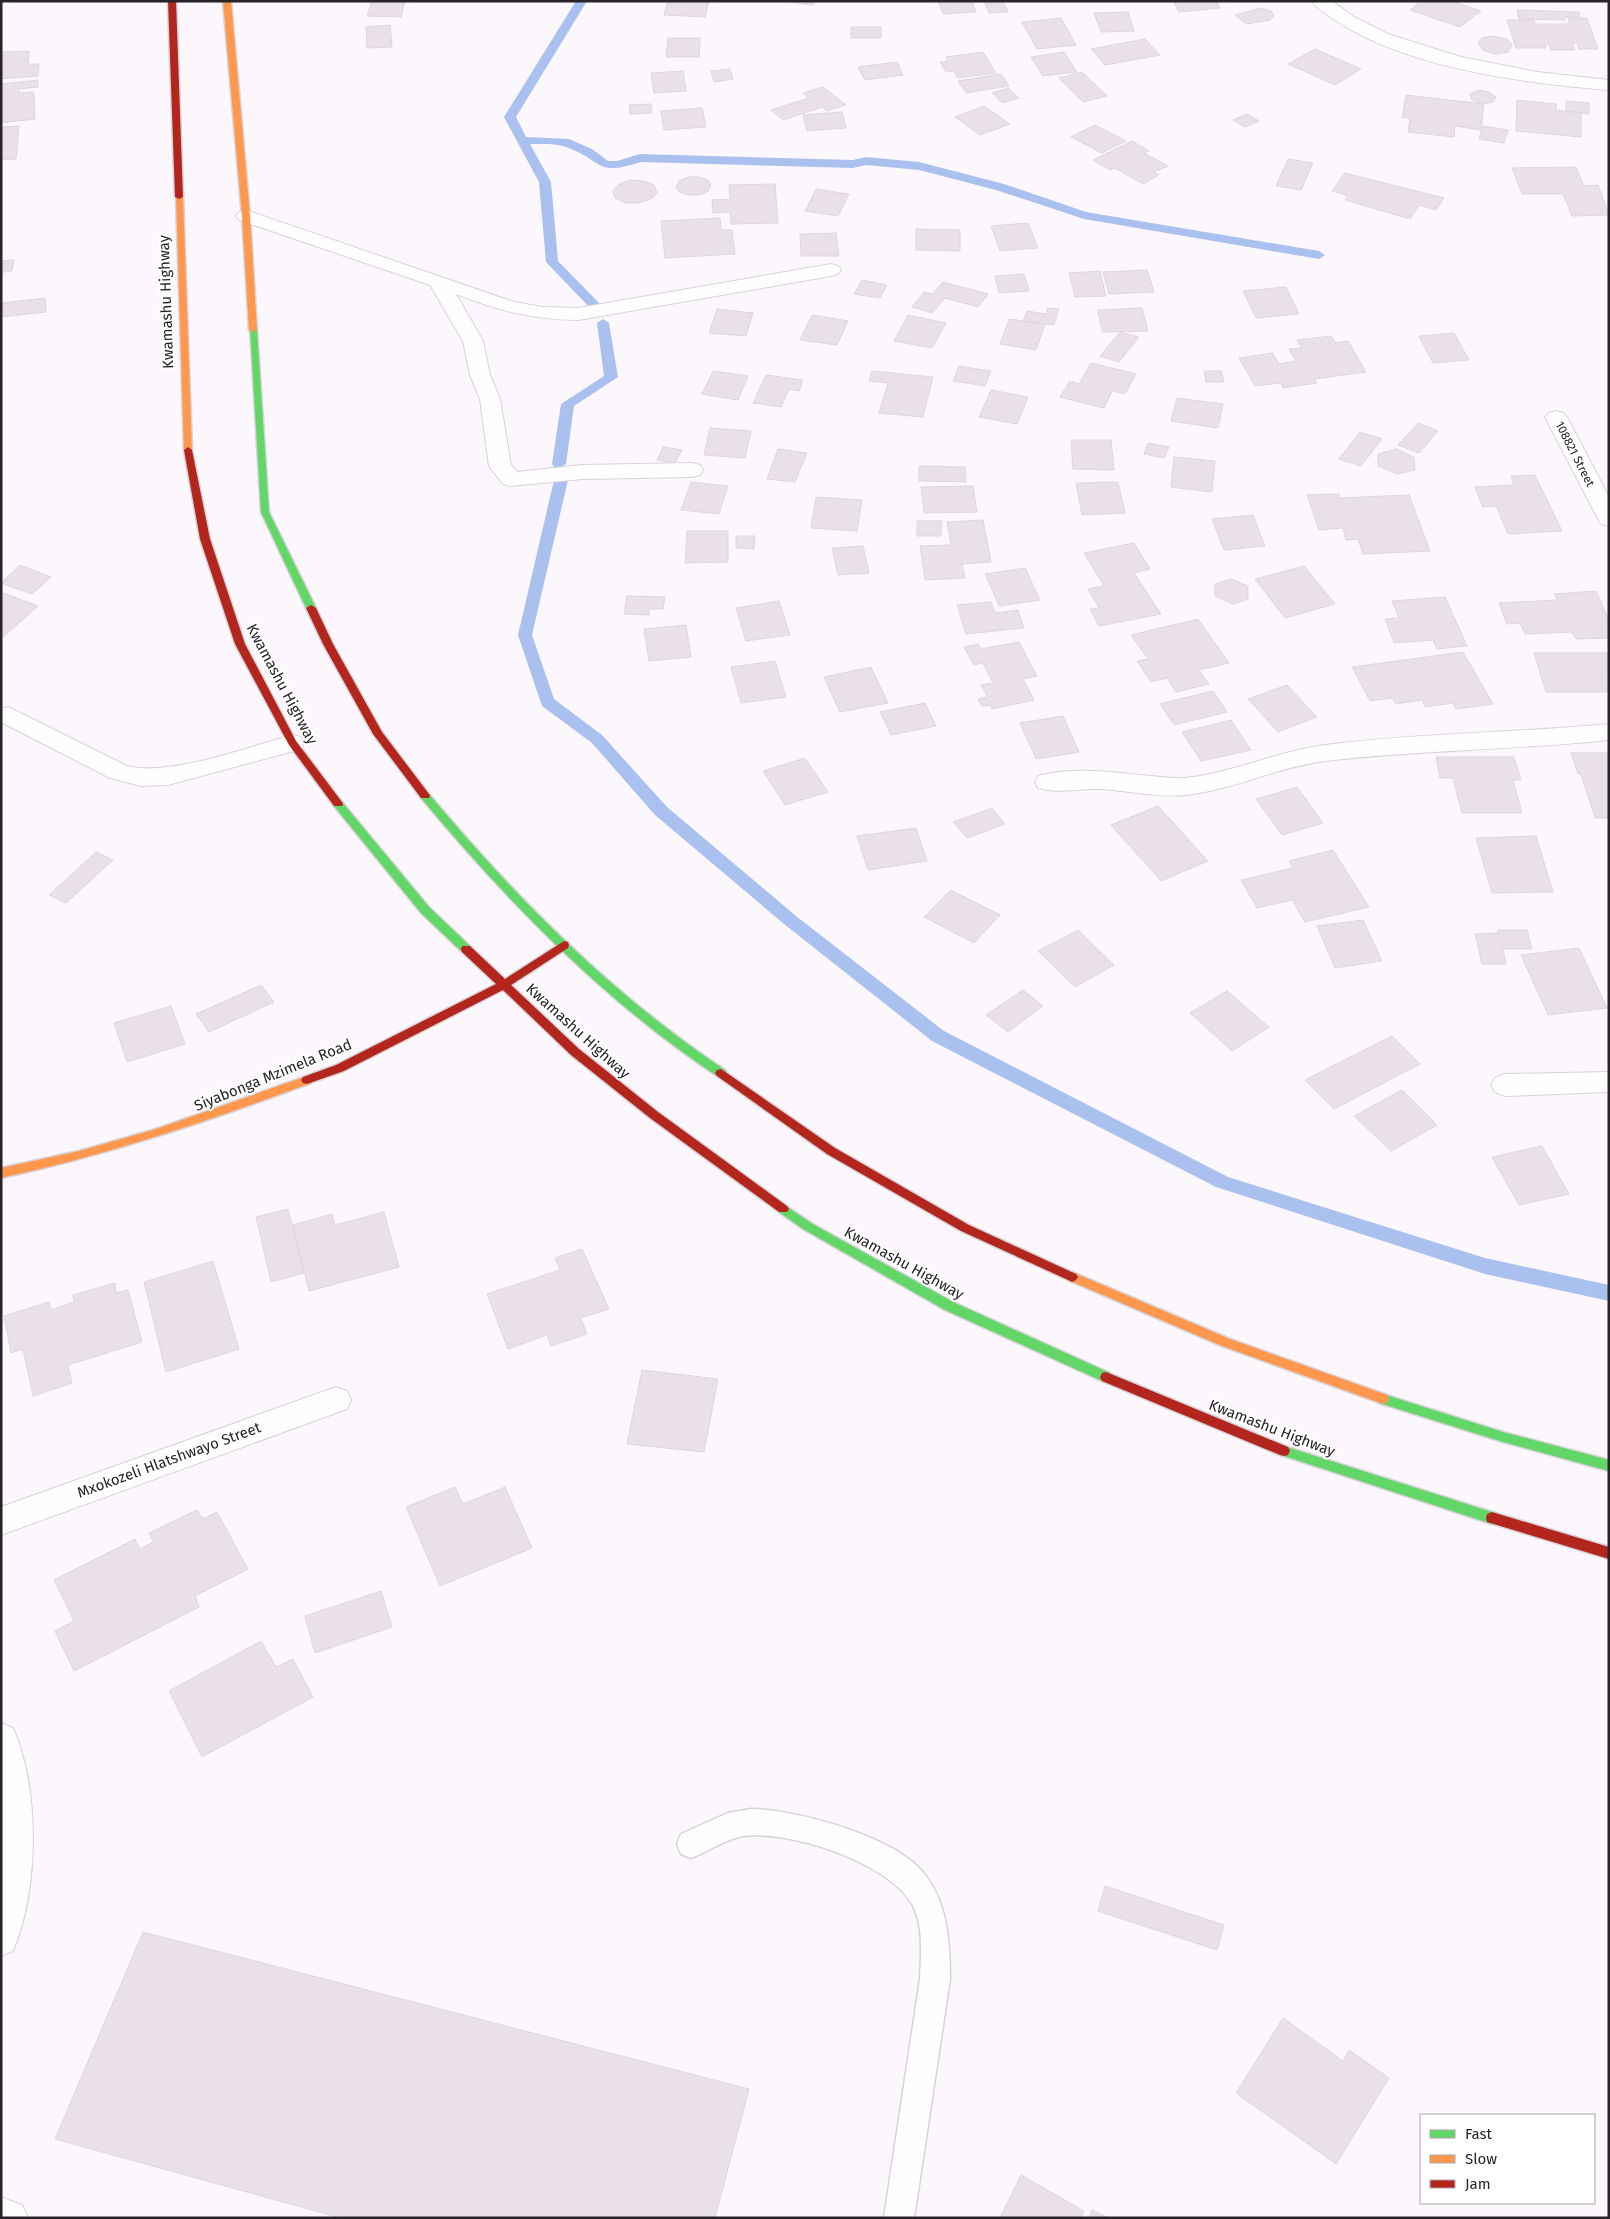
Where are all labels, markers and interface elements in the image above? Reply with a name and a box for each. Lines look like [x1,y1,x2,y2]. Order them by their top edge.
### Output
street label: Kwamashu Highway [155,234,177,369]
street label: 108821 Street [1553,419,1598,490]
street label: Kwamashu Highway [243,621,322,748]
street label: Kwamashu Highway [522,980,634,1083]
street label: Siyabonga Mzimela Road [192,1035,354,1115]
street label: Kwamashu Highway [841,1223,967,1304]
street label: Kwamashu Highway [1206,1396,1338,1461]
street label: Mxokozeli Hlatshwayo Street [75,1418,264,1502]
legend [1420,2114,1595,2204]
text: Fast [1465,2125,1492,2143]
text: Slow [1465,2150,1497,2168]
text: Jam [1465,2175,1491,2193]

